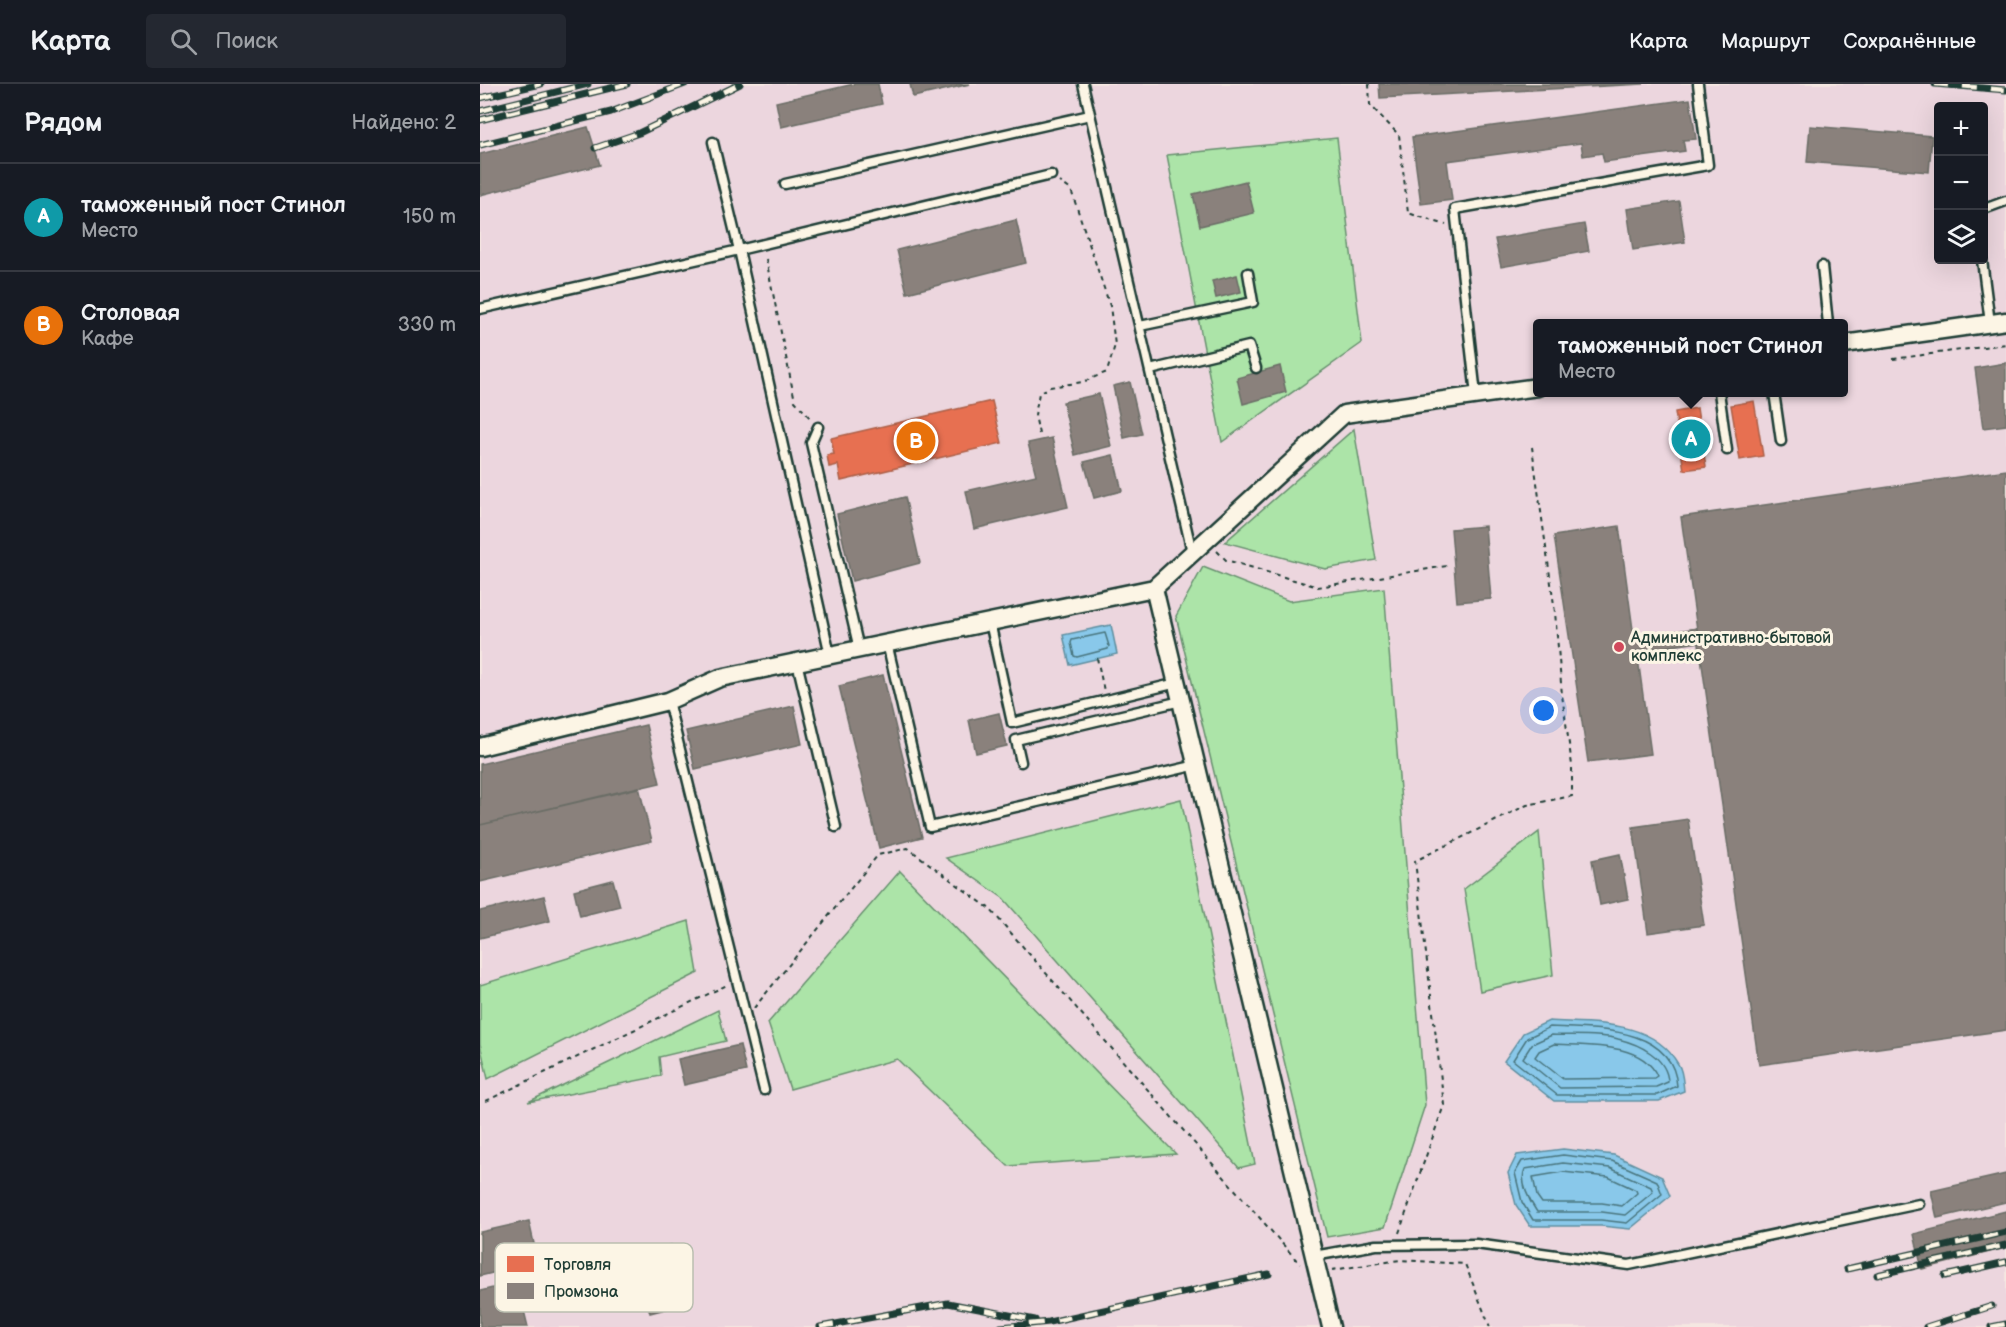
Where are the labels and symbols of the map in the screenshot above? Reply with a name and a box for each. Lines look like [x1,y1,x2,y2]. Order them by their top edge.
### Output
pin: A [1672,416,1710,462]
pin: B [896,418,936,464]
place label: Административно-бытовой комплекс [1630,629,1831,666]
marker: Административно-бытовой комплекс [1612,640,1626,654]
your location [1529,696,1558,725]
legend [495,1243,693,1312]
text: Торговля [544,1256,611,1275]
text: Промзона [544,1283,619,1302]

